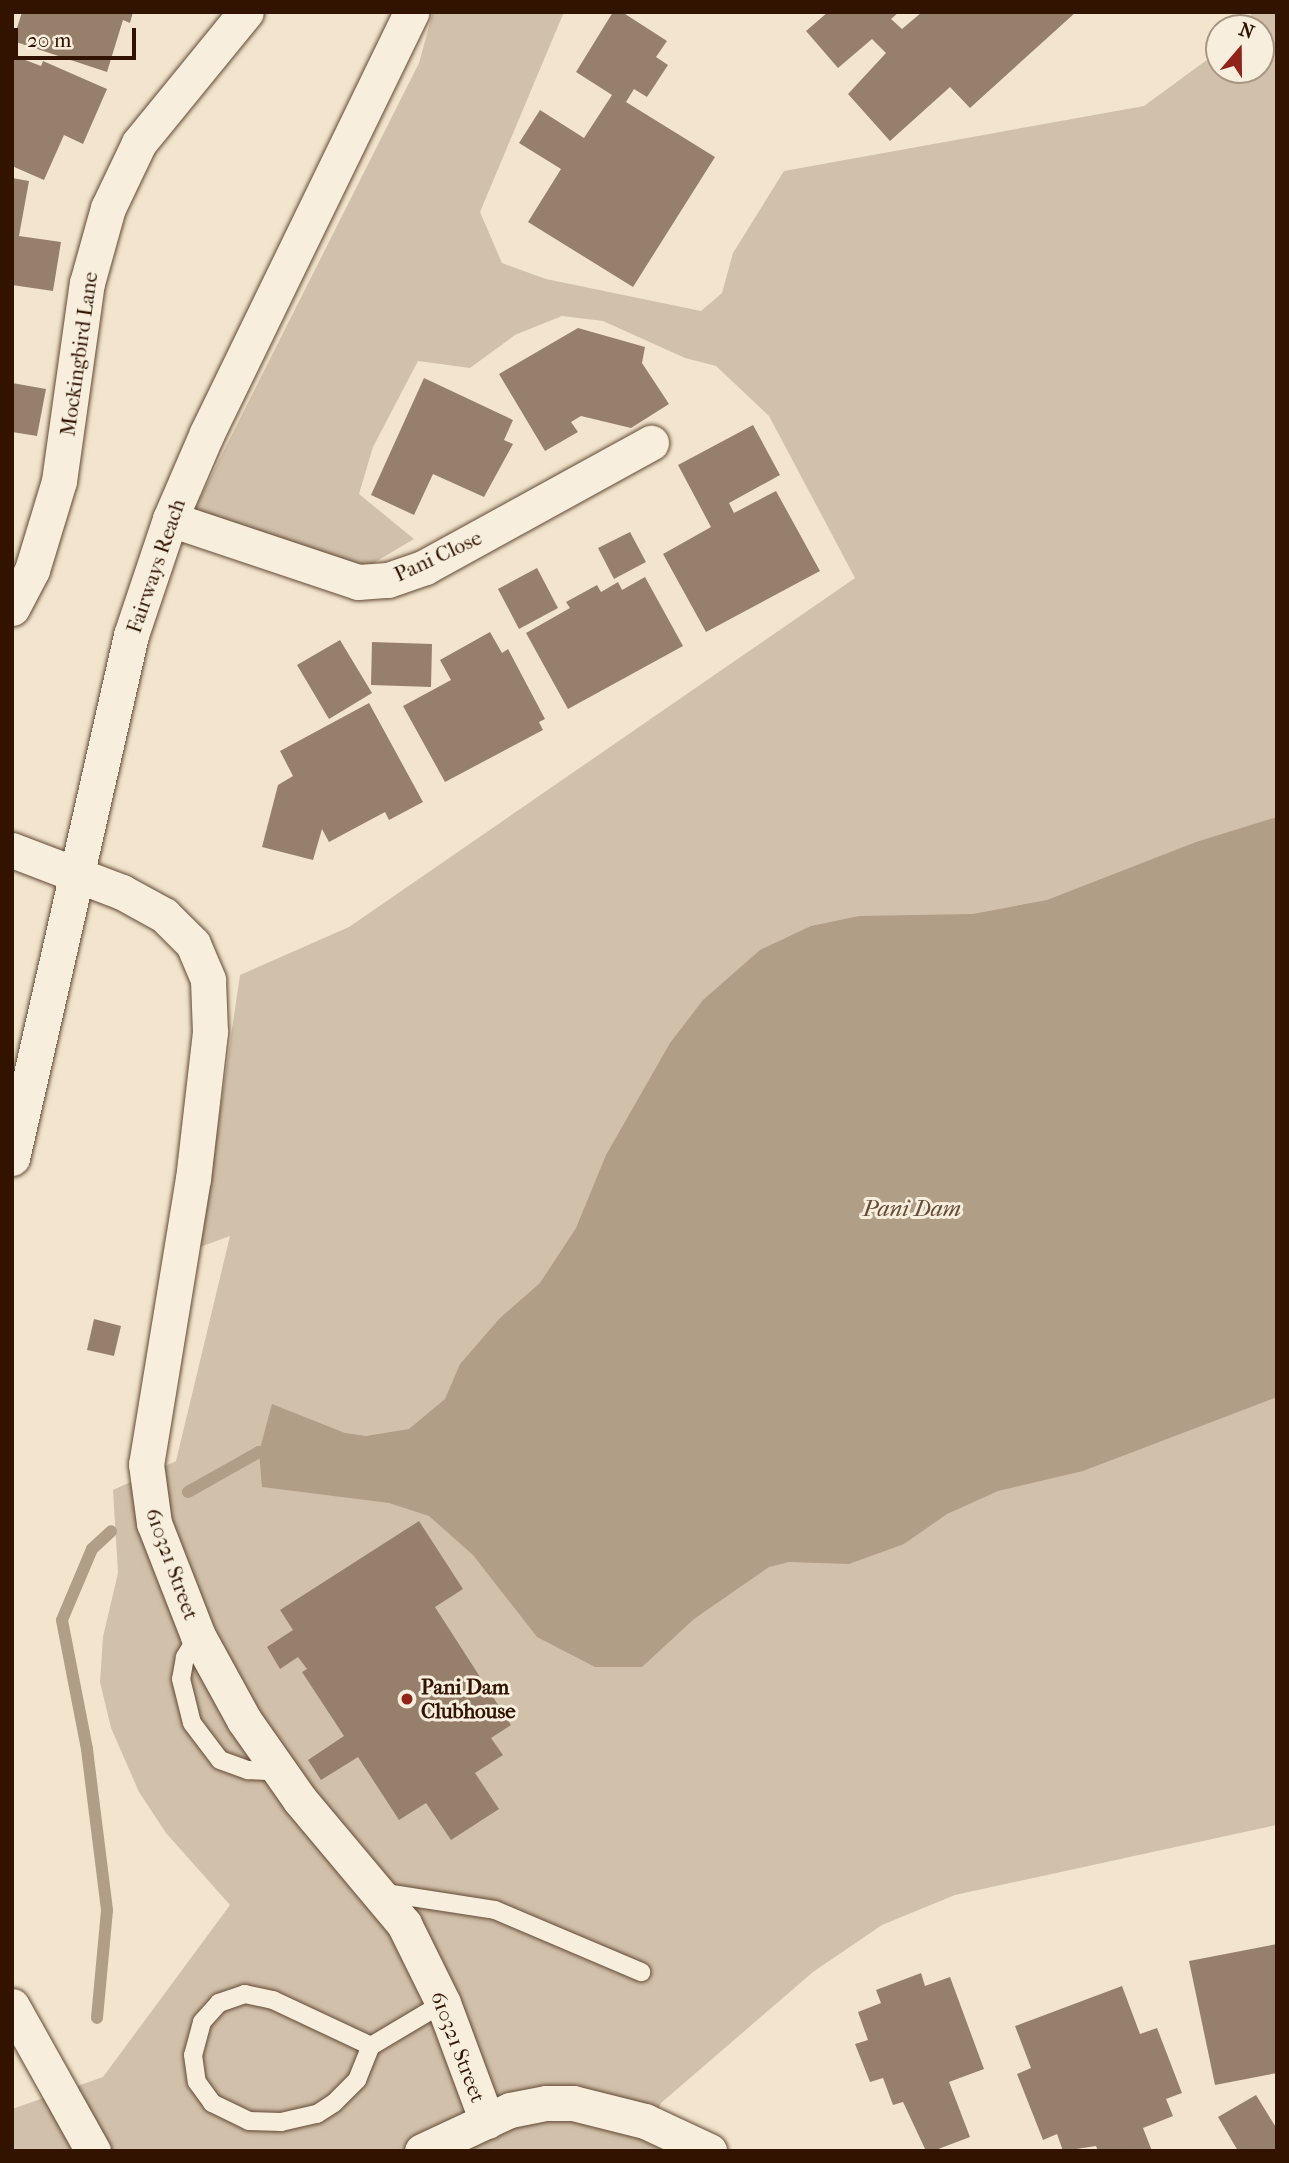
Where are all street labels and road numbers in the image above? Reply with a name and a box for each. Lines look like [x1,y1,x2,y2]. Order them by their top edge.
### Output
street label: Mockingbird Lane [55,270,103,438]
street label: Fairways Reach [121,496,191,636]
street label: Pani Close [390,525,486,587]
street label: 610321 Street [140,1505,204,1623]
street label: 610321 Street [425,1988,491,2106]

